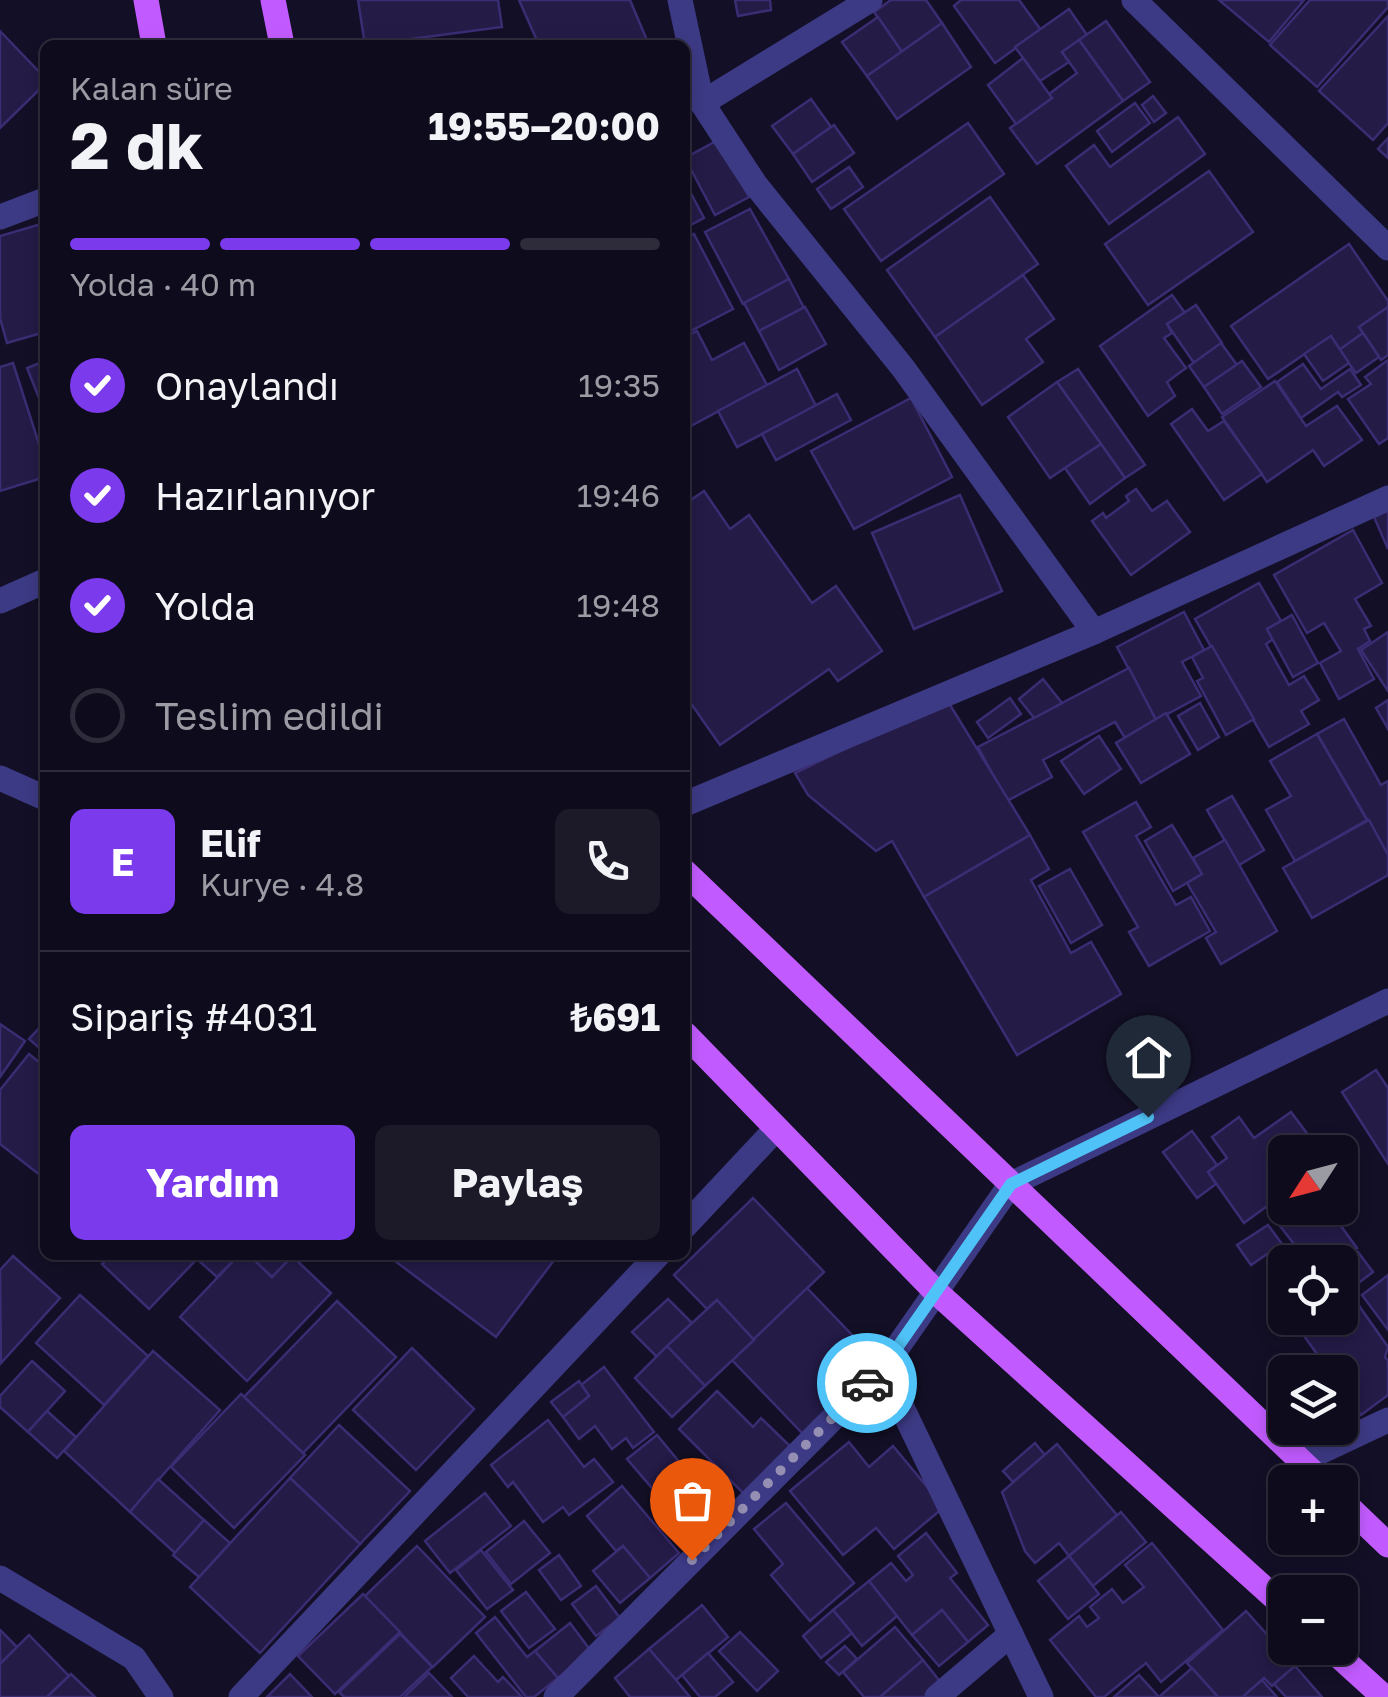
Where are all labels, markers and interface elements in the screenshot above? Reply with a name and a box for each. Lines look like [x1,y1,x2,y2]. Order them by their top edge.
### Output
text: Kalan süre [70,69,233,107]
text: 19:55–20:00 [428,103,660,148]
text: 2 dk [70,105,204,183]
text: Yolda · 40 m [70,265,256,303]
icon: check [70,358,125,413]
text: Onaylandı [155,363,339,408]
text: 19:35 [578,366,660,404]
icon: check [70,468,125,523]
text: Hazırlanıyor [155,473,375,518]
text: 19:46 [577,476,660,514]
icon: check [70,578,125,633]
text: Yolda [155,583,256,628]
text: 19:48 [576,586,660,624]
text: Teslim edildi [155,693,384,738]
button: phone [555,809,660,914]
text: Elif [200,820,261,865]
text: E [111,839,134,884]
text: Kurye · 4.8 [200,865,364,903]
text: Sipariş #4031 [70,994,317,1039]
text: ₺691 [570,994,660,1039]
pin [1106,1015,1191,1118]
icon: home [1121,1030,1176,1085]
button: Yardım [70,1125,355,1240]
button: Paylaş [375,1125,660,1240]
north arrow [1268,1135,1358,1225]
map controls [1268,1135,1358,1665]
button: locate [1268,1245,1358,1335]
courier [817,1333,917,1433]
button: layers [1268,1355,1358,1445]
icon: car [840,1356,895,1411]
pin [650,1458,735,1561]
button: + [1268,1465,1358,1555]
icon: bag [665,1473,720,1528]
button: − [1268,1575,1358,1665]

